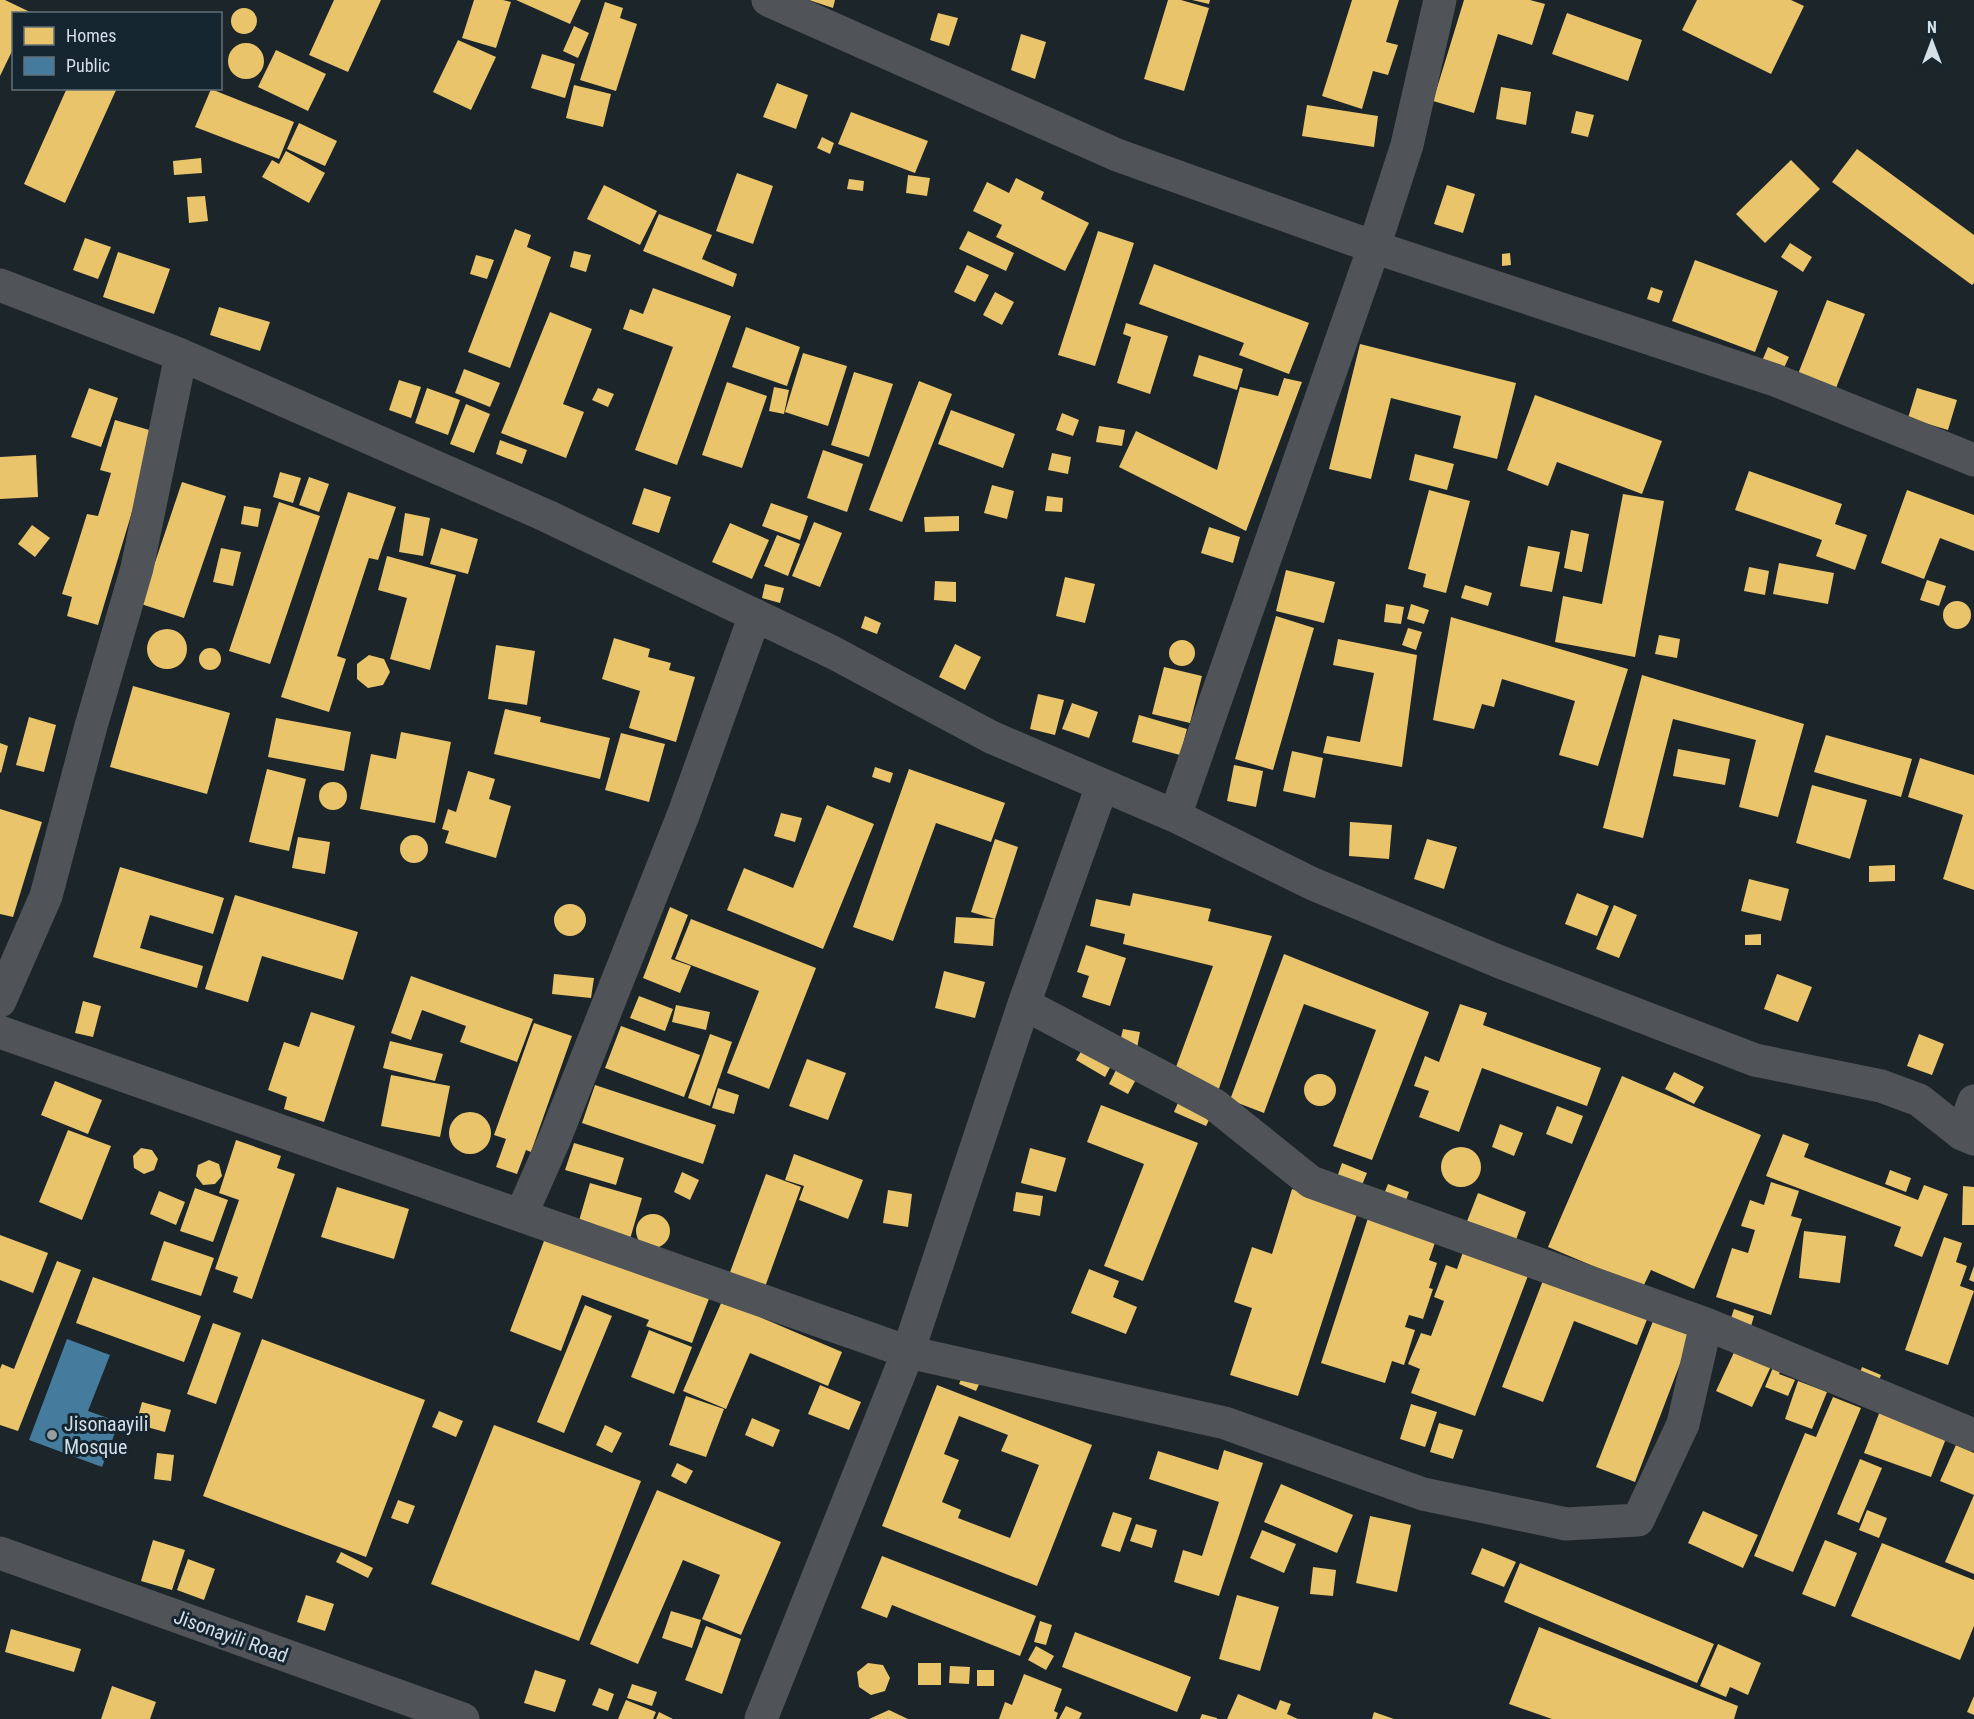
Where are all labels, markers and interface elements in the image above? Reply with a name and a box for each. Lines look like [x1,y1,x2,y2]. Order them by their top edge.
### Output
legend [12,12,222,90]
north arrow [1902,12,1962,72]
text: N [1927,18,1937,37]
text: Homes [66,25,116,46]
text: Public [66,55,110,76]
place label: Jisonaayili Mosque [64,1412,148,1459]
marker: Jisonaayili Mosque [45,1428,59,1442]
street label: Jisonayili Road [171,1604,291,1668]

